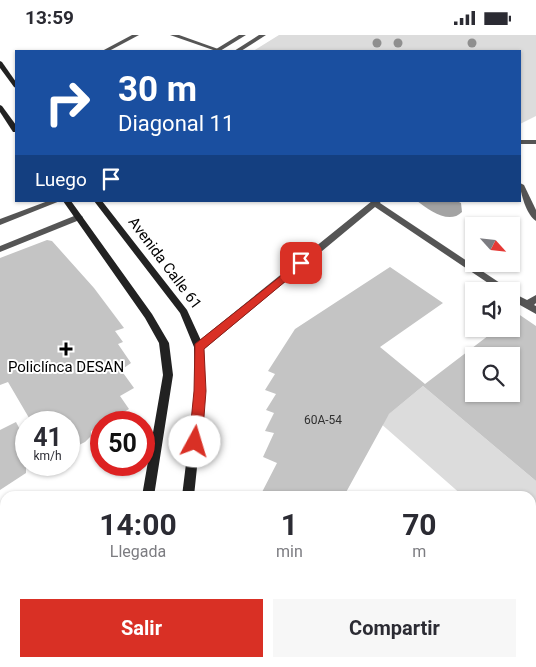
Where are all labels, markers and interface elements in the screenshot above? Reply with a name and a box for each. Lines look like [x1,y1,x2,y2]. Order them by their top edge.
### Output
text: 13:59 [25,6,74,29]
text: 30 m [118,69,197,110]
icon: right [35,70,100,135]
text: Diagonal 11 [118,111,234,136]
icon: arrive [97,165,125,193]
text: Luego [35,168,87,191]
street label: Avenida Calle 61 [125,213,205,313]
north arrow [465,217,520,273]
map controls [465,217,520,402]
pin [280,242,322,284]
icon: arrive [287,249,315,277]
button: sound [465,282,520,337]
marker: Policlínca DESAN [59,342,73,356]
button: search [465,347,520,402]
place label: Policlínca DESAN [8,358,124,376]
speed limit sign: 50 [90,411,155,476]
house number: 60A-54 [304,413,342,427]
position arrow [168,415,220,467]
text: 41 [33,423,62,452]
text: km/h [33,449,62,463]
text: 14:00 [99,507,177,542]
text: 1 [281,507,298,542]
text: 70 [402,507,437,542]
text: Llegada [110,542,166,561]
text: min [276,542,303,561]
text: m [412,542,426,561]
button: Salir [20,599,263,657]
button: Compartir [273,599,516,657]

